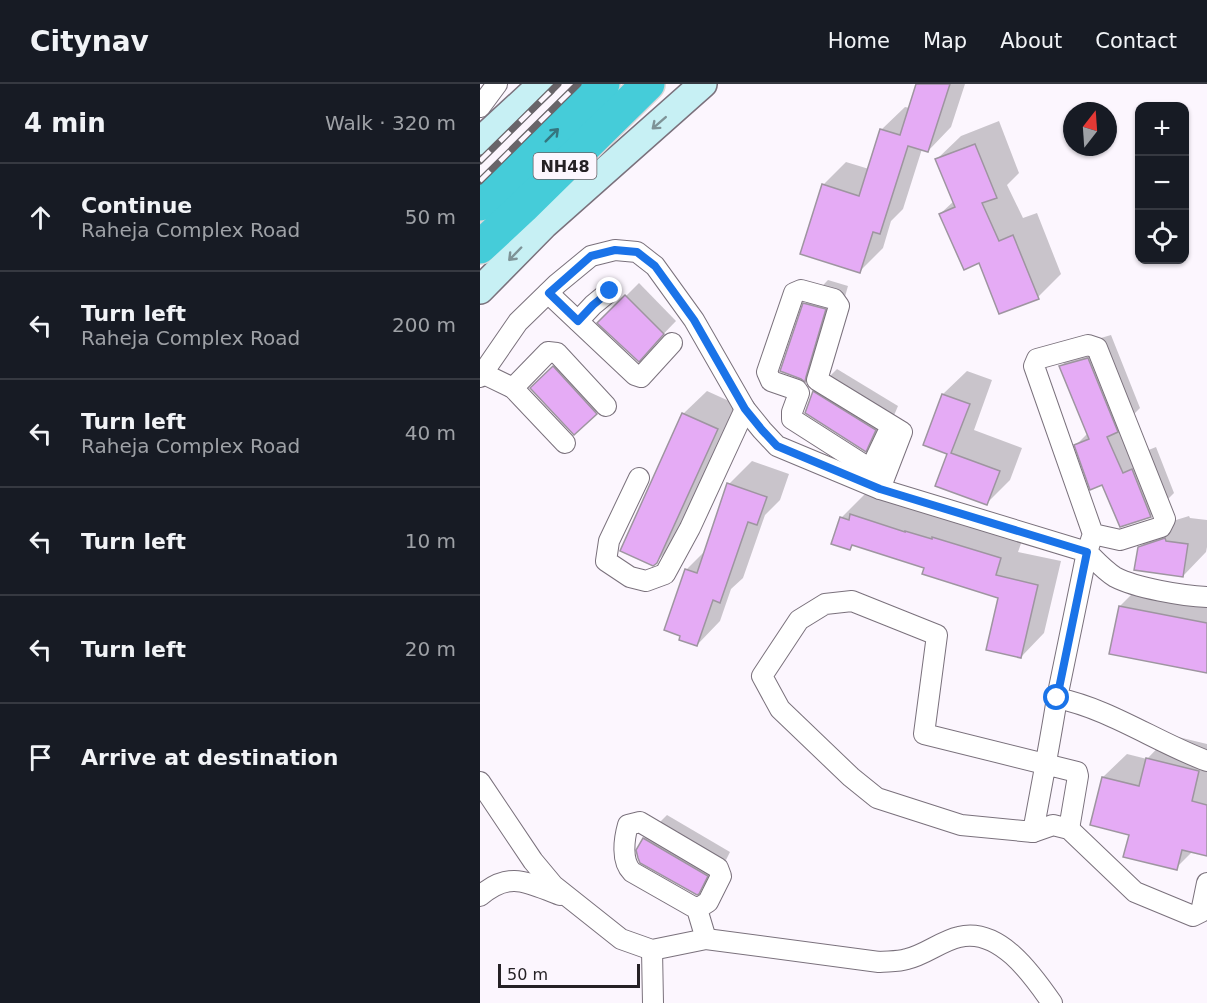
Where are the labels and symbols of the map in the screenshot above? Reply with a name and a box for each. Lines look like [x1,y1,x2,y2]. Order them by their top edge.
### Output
north arrow [1063,102,1117,156]
one-way arrow [652,116,667,130]
one-way arrow [545,127,560,142]
road number: NH48 [534,153,596,179]
one-way arrow [508,247,522,262]
route end [596,277,622,303]
route start [1043,684,1069,710]
scale bar [498,961,640,988]

